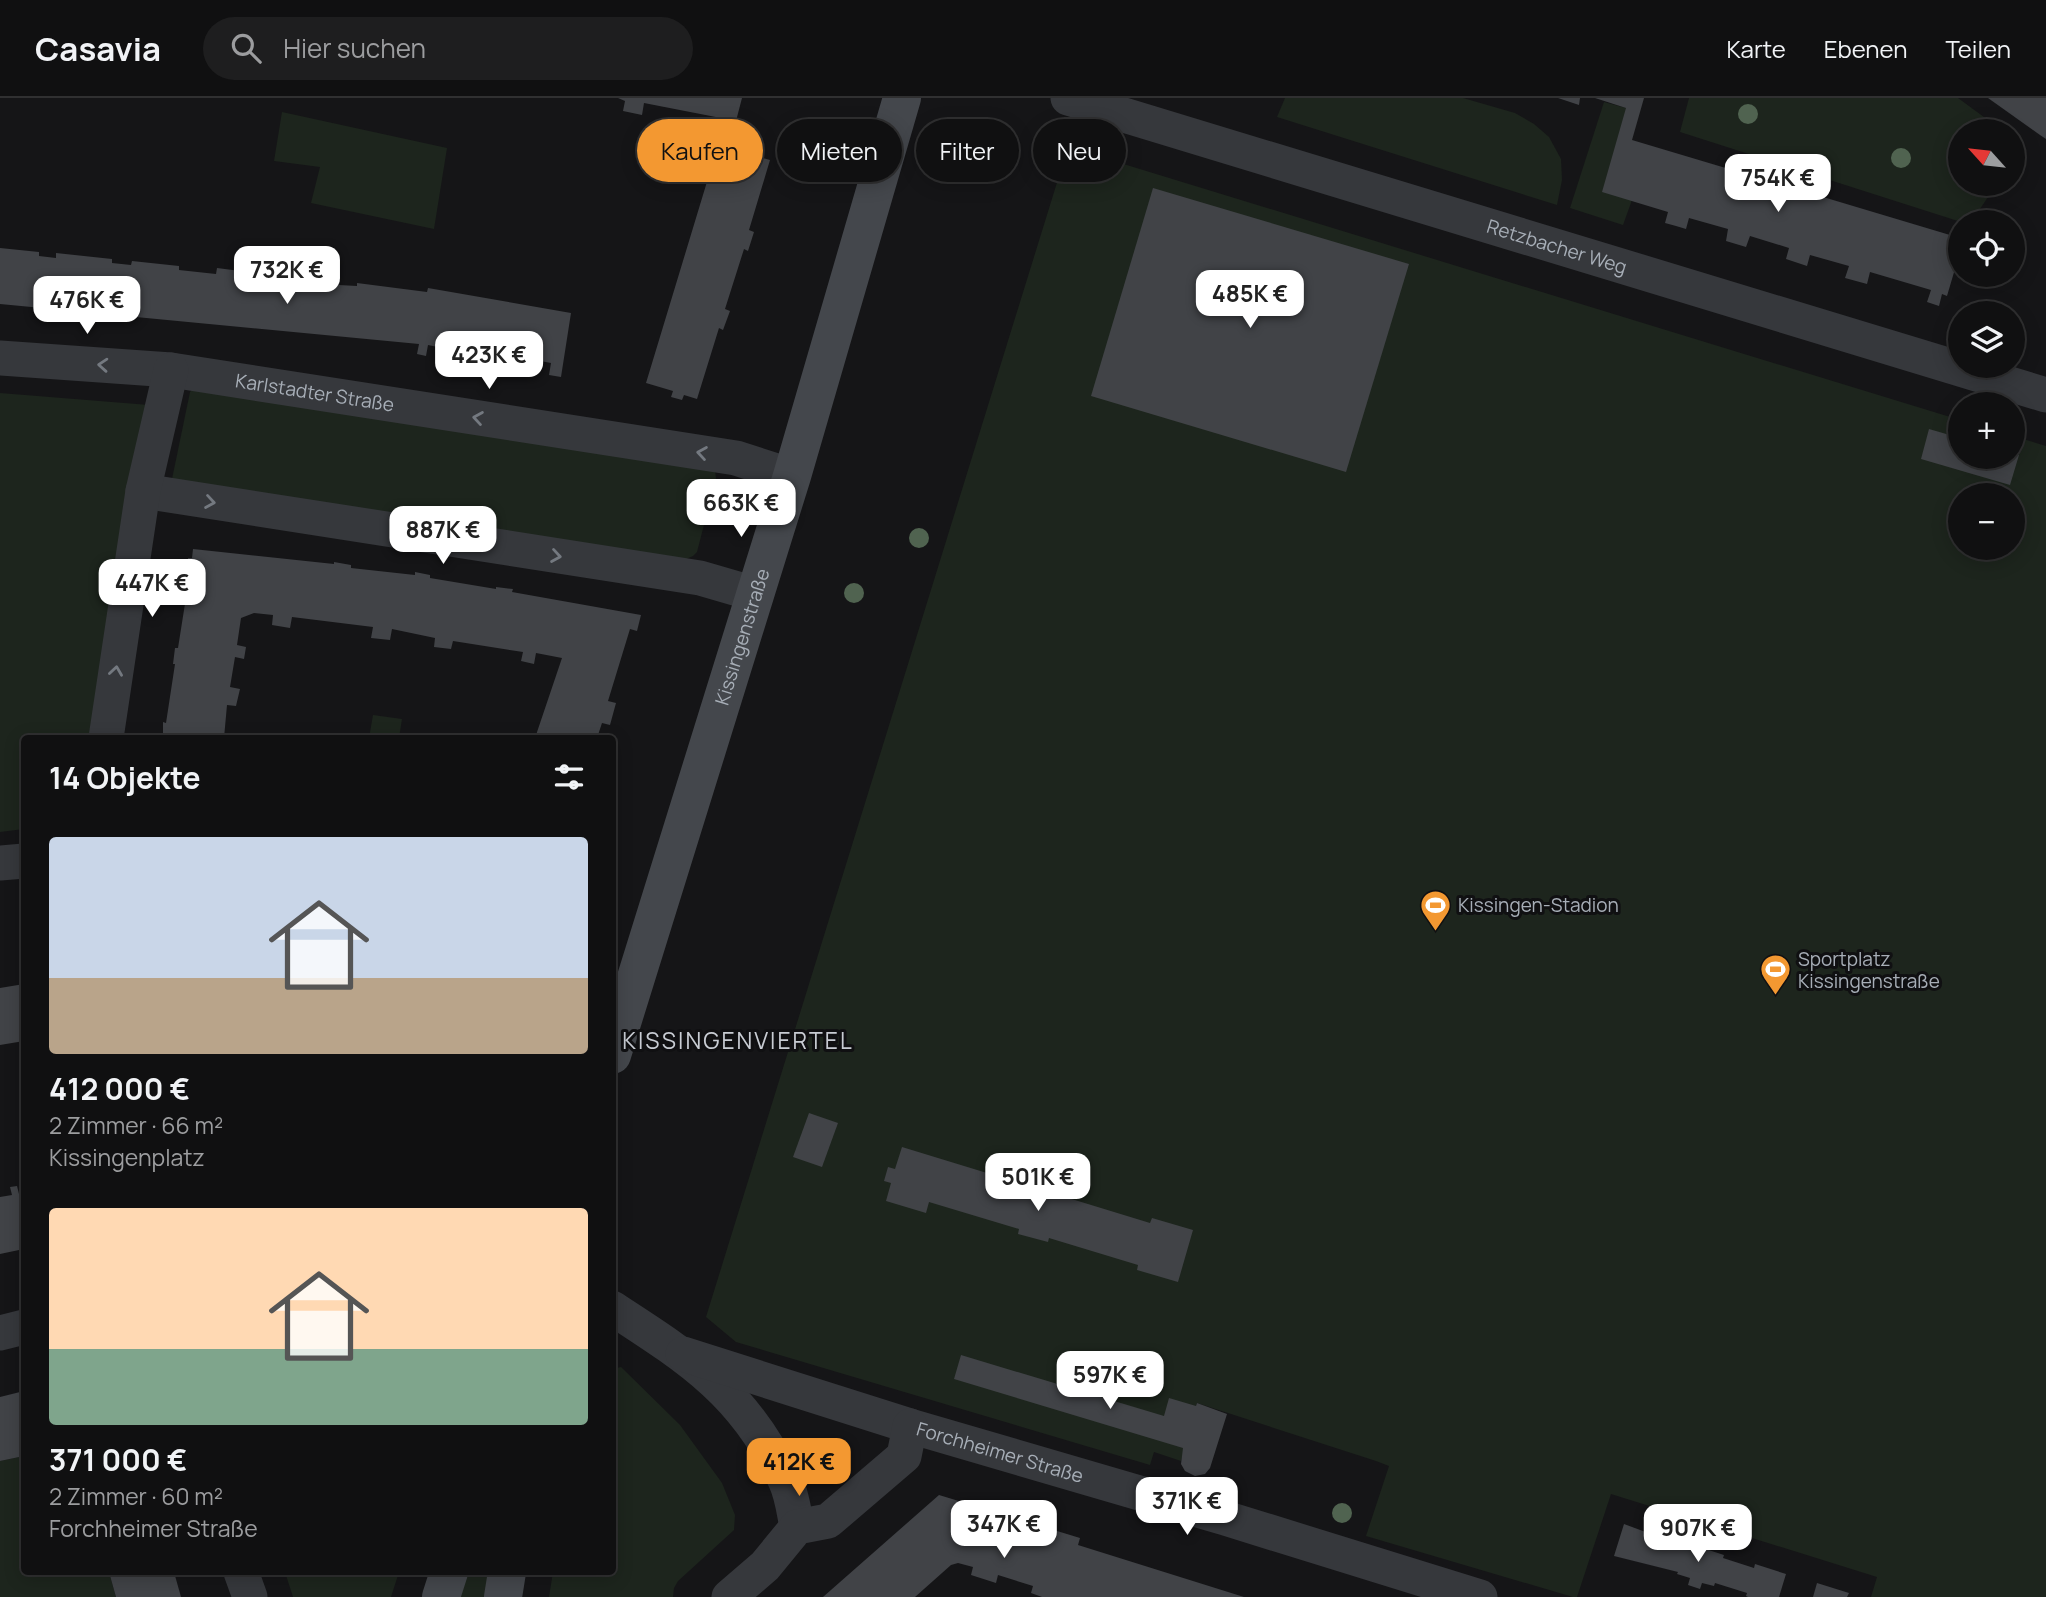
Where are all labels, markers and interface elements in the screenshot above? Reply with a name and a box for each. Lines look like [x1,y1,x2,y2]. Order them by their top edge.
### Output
search box [203,17,693,80]
text: Casavia [35,26,161,71]
icon: search [227,29,265,67]
text: Hier suchen [283,30,426,66]
text: Karte [1726,32,1786,65]
text: Ebenen [1824,32,1907,65]
text: Teilen [1945,32,2011,65]
chip: Kaufen [637,119,763,182]
chip: Mieten [777,119,902,182]
chip: Filter [916,119,1019,182]
chip: Neu [1033,119,1126,182]
north arrow [1948,119,2025,196]
map controls [1948,119,2025,560]
pin: 754K € [1721,155,1835,214]
text: 754K € [1741,161,1815,193]
button: locate [1948,210,2025,287]
street label: Retzbacher Weg [1484,213,1630,280]
pin: 732K € [230,246,344,306]
text: 732K € [250,253,324,285]
pin: 485K € [1193,271,1307,330]
pin: 476K € [30,276,144,336]
text: 485K € [1212,277,1288,309]
text: 476K € [49,283,125,315]
button: layers [1948,301,2025,378]
pin: 423K € [432,331,546,391]
text: 423K € [451,338,527,370]
one-way arrow [97,358,108,373]
street label: Karlstadter Straße [234,367,396,418]
button: + [1948,392,2025,469]
one-way arrow [472,411,483,426]
one-way arrow [696,446,708,461]
pin: 663K € [684,480,798,539]
button: − [1948,483,2025,560]
text: 663K € [703,486,779,518]
one-way arrow [204,494,216,509]
pin: 887K € [386,506,500,566]
text: 887K € [405,513,481,545]
one-way arrow [550,548,562,563]
pin: 447K € [95,560,209,619]
street label: Kissingenstraße [709,565,776,708]
text: 447K € [115,566,189,598]
one-way arrow [108,665,123,677]
text: 14 Objekte [49,757,200,798]
icon: filters [550,758,588,796]
icon: home [256,882,382,1008]
sports icon: Kissingen-Stadion [1418,888,1452,932]
place label: Kissingen-Stadion [1458,892,1619,918]
place label: Sportplatz Kissingenstraße [1798,946,1940,994]
sports icon: Sportplatz Kissingenstraße [1758,953,1792,997]
district label: KISSINGENVIERTEL [622,1024,854,1056]
text: 412 000 € [49,1068,190,1109]
text: 2 Zimmer · 66 m² [49,1109,223,1141]
text: Kissingenplatz [49,1141,205,1173]
pin: 501K € [981,1154,1095,1213]
text: 501K € [1001,1160,1075,1192]
icon: home [256,1253,382,1379]
pin: 597K € [1053,1352,1167,1411]
text: 597K € [1073,1358,1147,1390]
street label: Forchheimer Straße [914,1416,1087,1489]
pin: 412K € [742,1438,856,1498]
text: 371 000 € [49,1439,187,1480]
text: 412K € [763,1445,835,1477]
pin: 371K € [1130,1478,1244,1537]
text: 2 Zimmer · 60 m² [49,1480,223,1512]
text: 371K € [1152,1484,1222,1516]
pin: 347K € [947,1500,1061,1560]
pin: 907K € [1641,1504,1755,1564]
text: 347K € [967,1507,1041,1539]
text: 907K € [1660,1511,1736,1543]
text: Forchheimer Straße [49,1512,258,1544]

